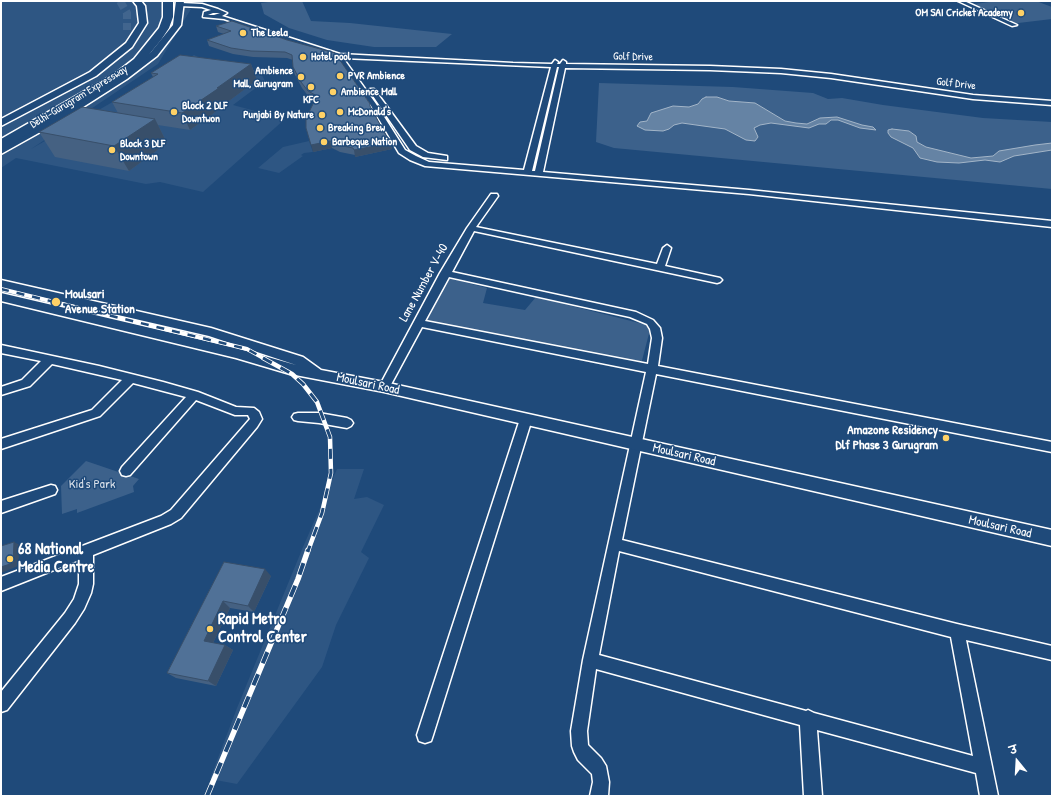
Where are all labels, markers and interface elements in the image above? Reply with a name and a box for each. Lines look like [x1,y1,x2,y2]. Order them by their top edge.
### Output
place label: OM SAI Cricket Academy [915,6,1013,20]
marker: OM SAI Cricket Academy [1016,8,1026,18]
place label: The Leela [251,26,288,40]
marker: The Leela [238,28,248,38]
place label: Hotel pool [311,50,351,64]
street label: Golf Drive [613,50,653,64]
marker: Hotel pool [298,52,308,62]
street label: Delhi-Gurugram Expressway [28,63,130,131]
place label: Ambience Mall, Gurugram [233,64,293,90]
place label: PVR Ambience [348,69,405,83]
marker: PVR Ambience [335,71,345,81]
marker: Ambience Mall, Gurugram [296,72,306,82]
street label: Golf Drive [935,75,977,93]
marker: KFC [306,82,316,92]
place label: Ambience Mall [341,85,397,99]
marker: Ambience Mall [328,87,338,97]
place label: KFC [303,93,319,107]
place label: Block 2 DLF Downtwon [182,99,227,125]
place label: McDonald's [348,105,391,119]
marker: Block 2 DLF Downtwon [169,107,179,117]
marker: McDonald's [335,107,345,117]
place label: Punjabi By Nature [243,108,314,122]
marker: Punjabi By Nature [317,110,327,120]
place label: Breaking Brew [328,121,385,135]
marker: Breaking Brew [315,123,325,133]
place label: Barbeque Nation [332,135,397,149]
place label: Block 3 DLF Downtown [120,137,165,163]
marker: Barbeque Nation [319,137,329,147]
marker: Block 3 DLF Downtown [107,145,117,155]
street label: Lane Number V-40 [396,241,452,325]
place label: Moulsari Avenue Station [65,287,135,318]
marker: Moulsari Avenue Station [50,296,62,308]
street label: Moulsari Road [335,370,401,398]
place label: Amazone Residency Dlf Phase 3 Gurugram [836,423,938,454]
marker: Amazone Residency Dlf Phase 3 Gurugram [941,433,951,443]
street label: Moulsari Road [651,440,717,470]
park label: Kid's Park [69,477,115,493]
street label: Moulsari Road [967,512,1033,542]
place label: 68 National Media Centre [18,540,94,578]
marker: 68 National Media Centre [5,554,15,564]
place label: Rapid Metro Control Center [218,610,307,648]
marker: Rapid Metro Control Center [205,624,215,634]
north arrow [997,741,1037,781]
text: उ [1008,742,1019,757]

